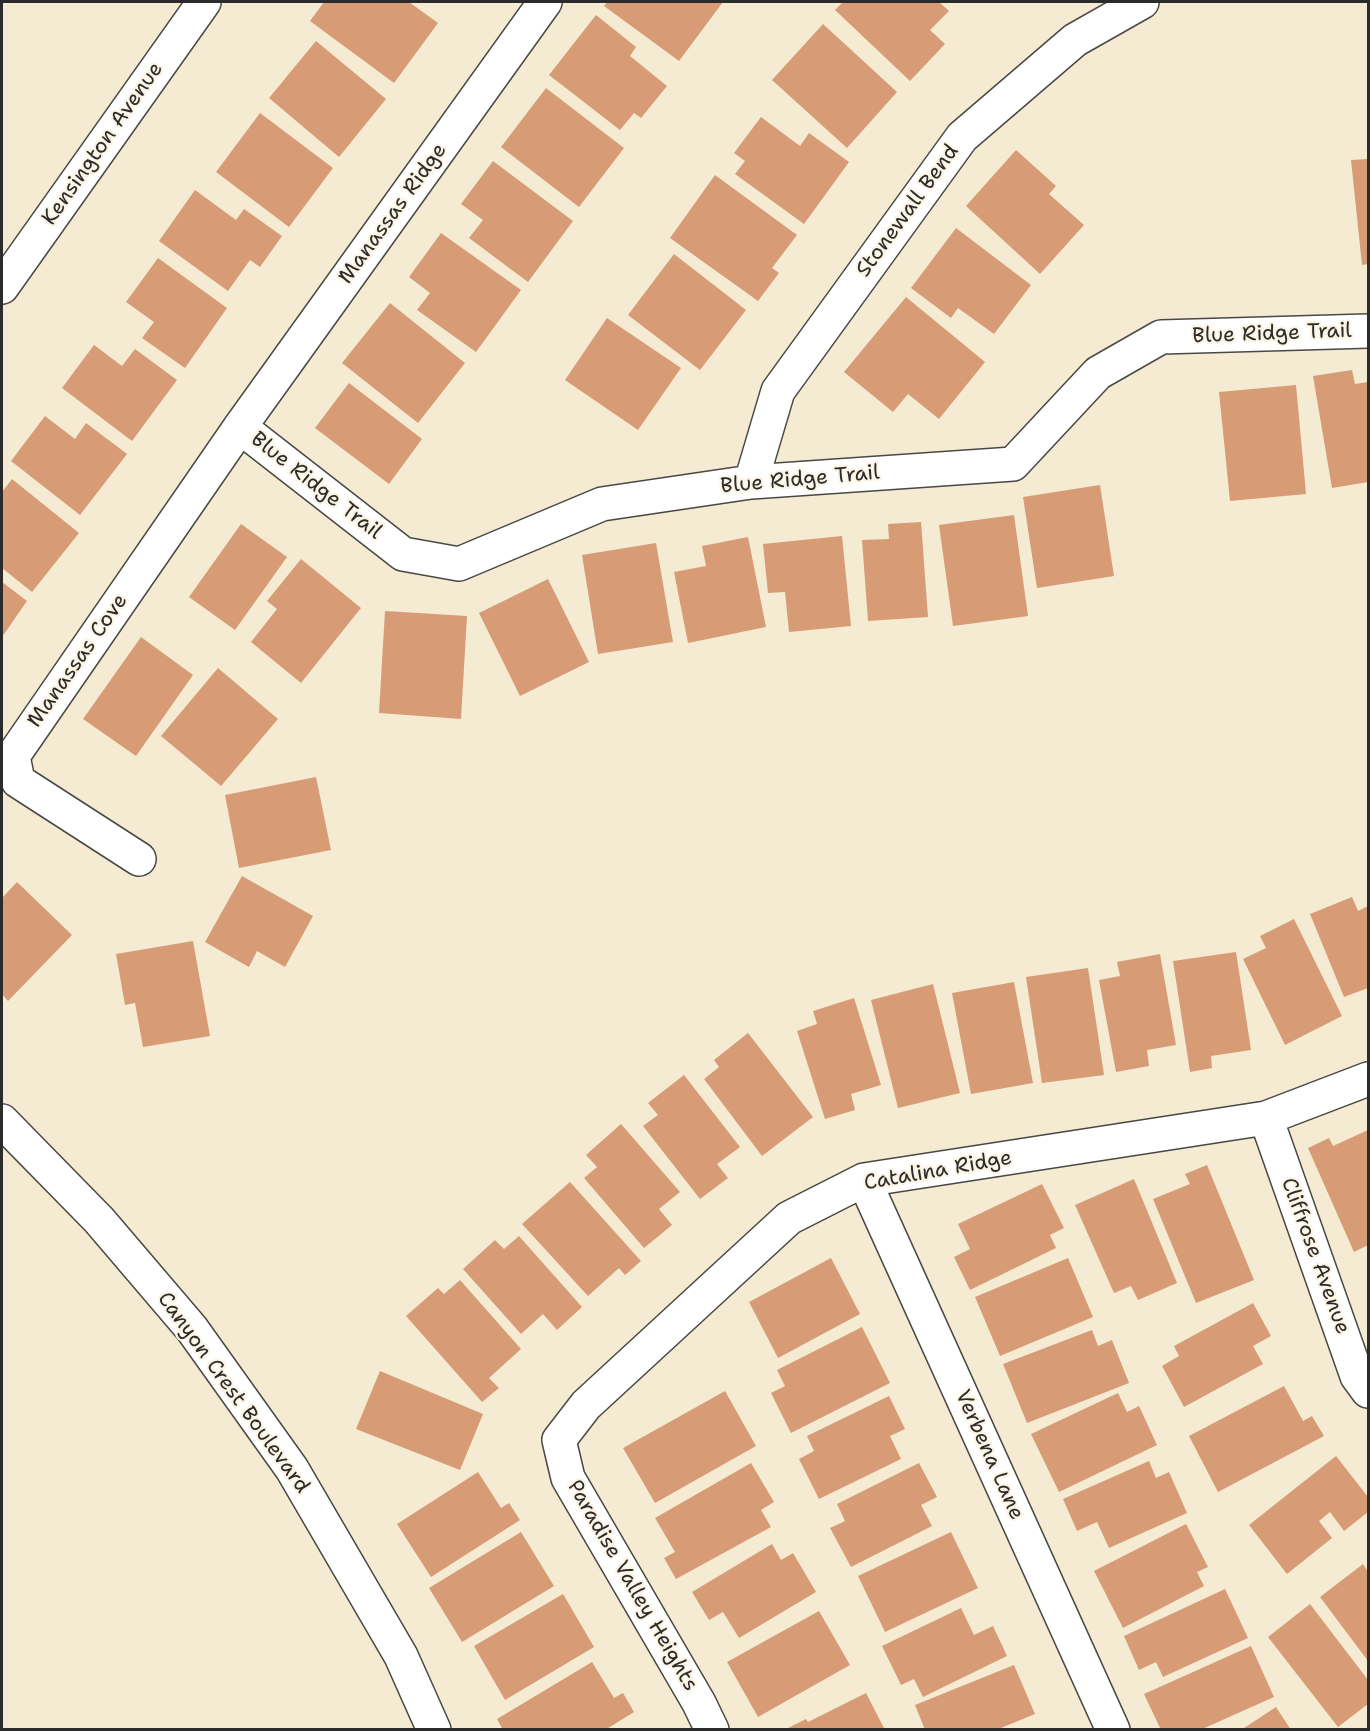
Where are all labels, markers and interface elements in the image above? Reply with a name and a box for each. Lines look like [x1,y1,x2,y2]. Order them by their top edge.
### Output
street label: Kensington Avenue [37,58,169,230]
street label: Manassas Ridge [334,139,452,289]
street label: Stonewall Bend [851,140,965,282]
street label: Blue Ridge Trail [1192,319,1352,349]
street label: Blue Ridge Trail [245,427,387,545]
street label: Blue Ridge Trail [719,460,881,500]
street label: Manassas Cove [23,589,133,733]
street label: Catalina Ridge [862,1146,1014,1196]
street label: Cliffrose Avenue [1275,1174,1355,1338]
street label: Canyon Crest Boulevard [151,1287,315,1499]
street label: Verbena Lane [949,1386,1029,1524]
street label: Paradise Valley Heights [561,1476,703,1696]

